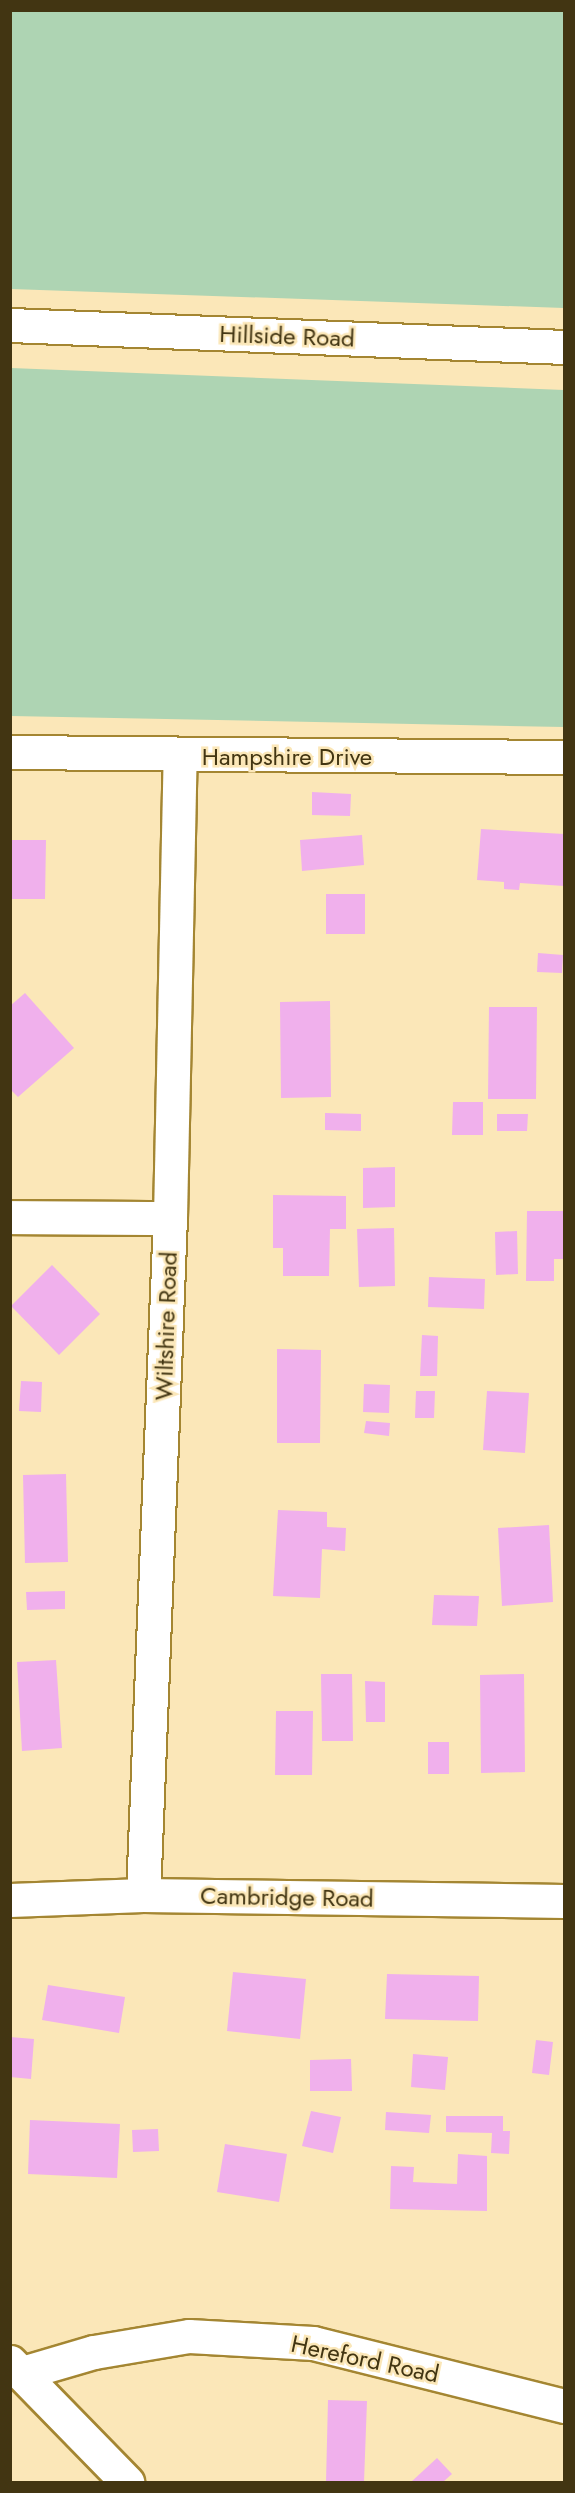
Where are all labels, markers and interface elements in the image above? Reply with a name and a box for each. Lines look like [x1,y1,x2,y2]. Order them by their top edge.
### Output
street label: Hillside Road [219,319,355,353]
street label: Hampshire Drive [202,743,372,771]
street label: Wiltshire Road [149,1251,183,1401]
street label: Cambridge Road [200,1881,374,1913]
street label: Hereford Road [288,2329,442,2389]

